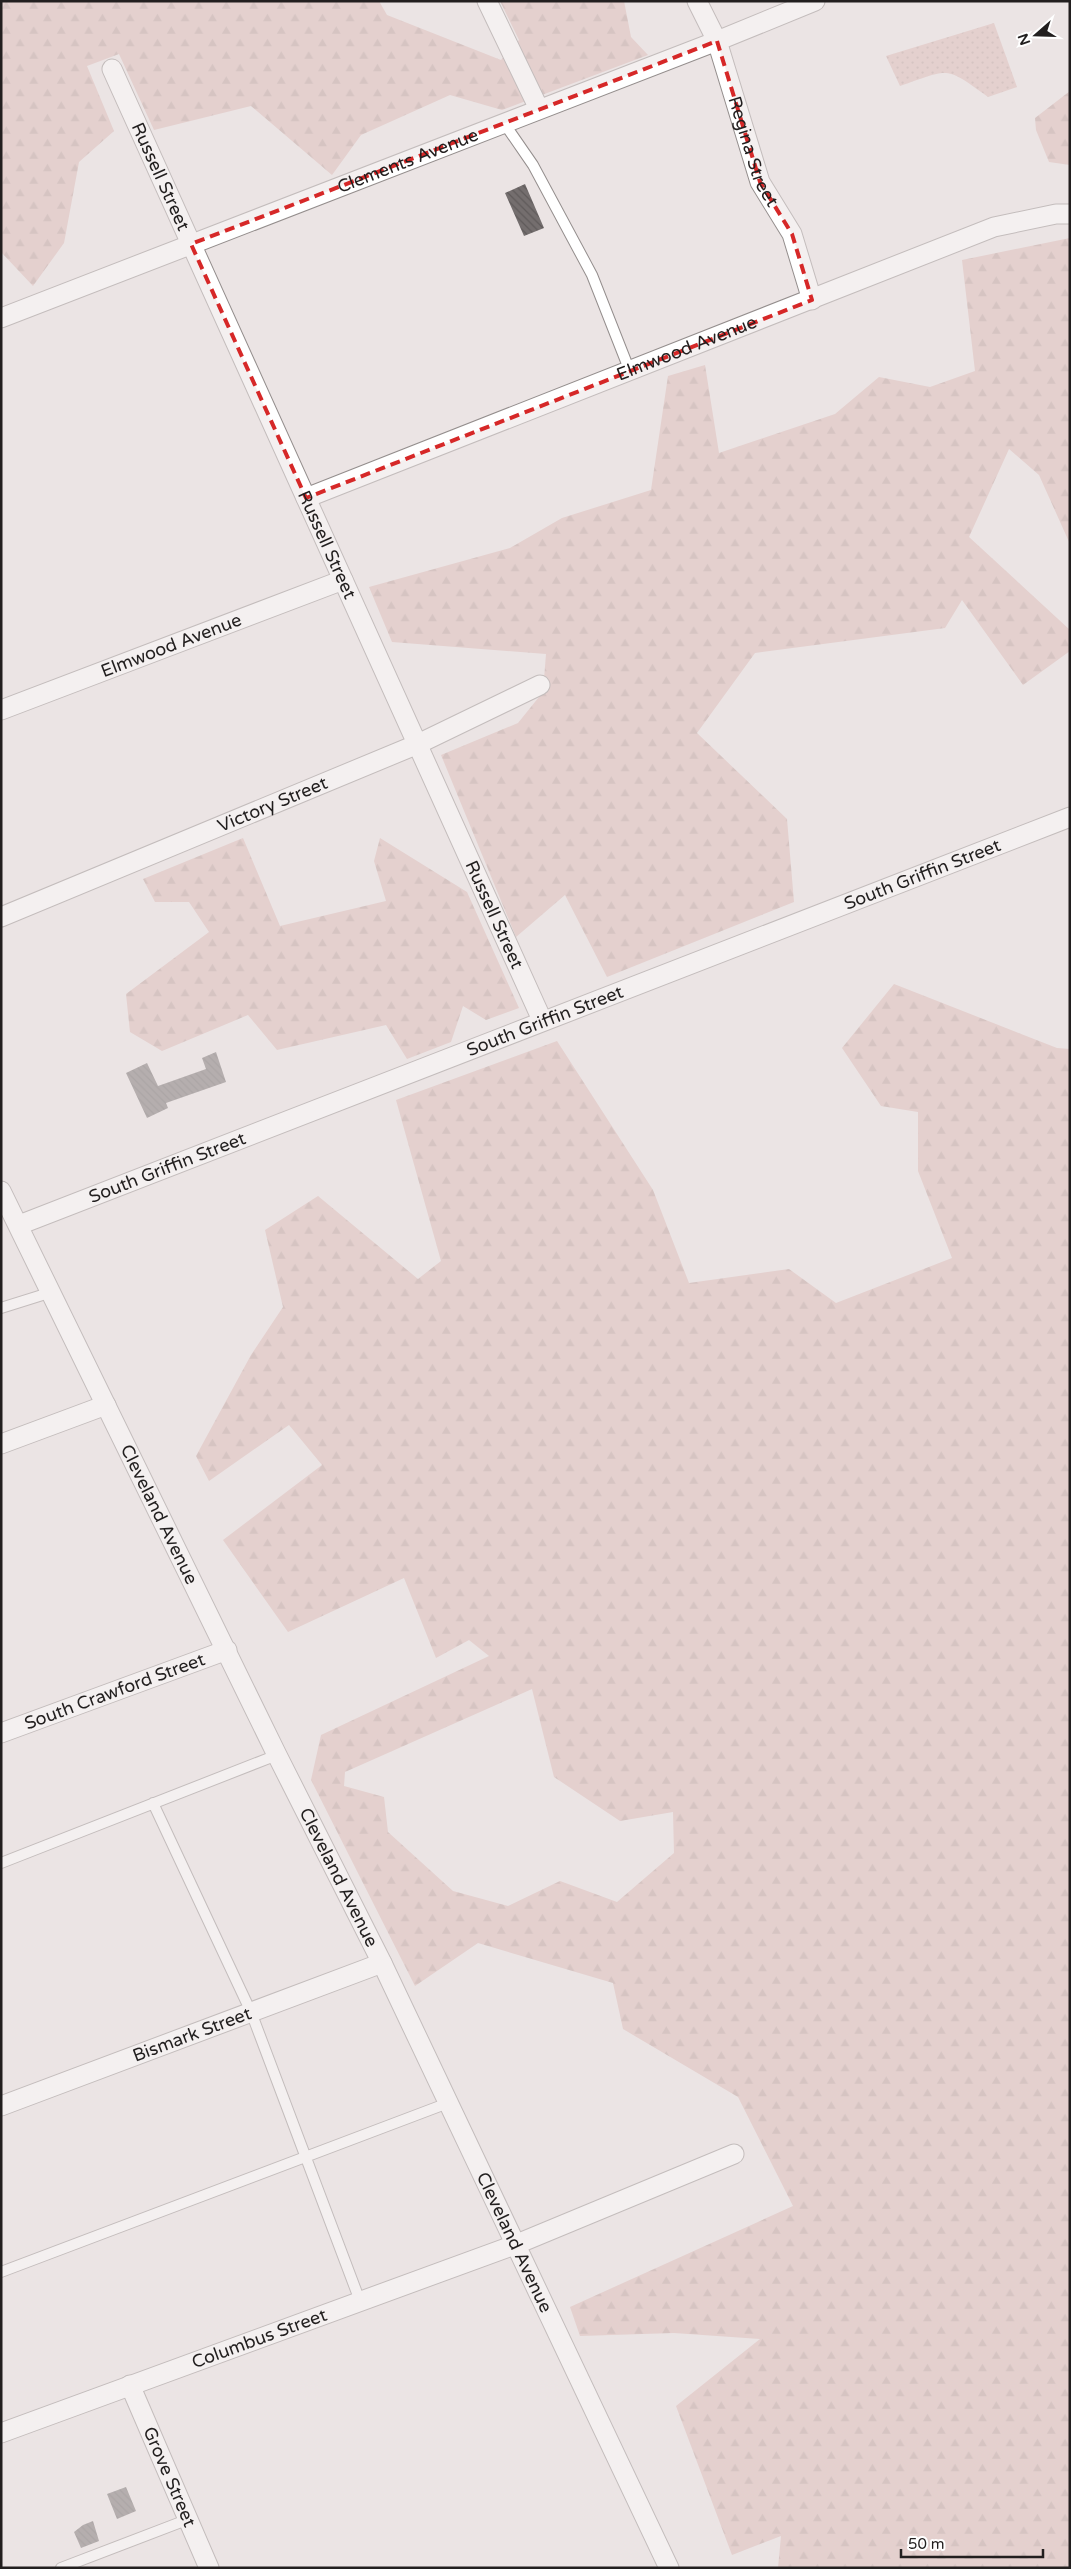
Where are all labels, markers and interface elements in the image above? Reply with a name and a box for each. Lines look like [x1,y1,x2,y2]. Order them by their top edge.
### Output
north arrow [1011,10,1061,60]
text: N [1014,31,1034,47]
street label: Regina Street [723,93,784,211]
street label: Russell Street [127,119,195,234]
street label: Clements Avenue [334,123,481,198]
street label: Elmwood Avenue [613,311,760,386]
street label: Russell Street [293,487,361,602]
street label: Elmwood Avenue [98,609,245,682]
street label: Victory Street [214,772,331,837]
street label: South Griffin Street [841,834,1004,915]
street label: Russell Street [460,857,528,972]
street label: South Griffin Street [463,981,626,1061]
street label: South Griffin Street [86,1127,249,1208]
street label: Cleveland Avenue [116,1441,203,1588]
street label: South Crawford Street [21,1648,208,1734]
street label: Cleveland Avenue [295,1804,383,1951]
street label: Bismark Street [130,2002,254,2067]
street label: Cleveland Avenue [472,2169,557,2316]
street label: Columbus Street [189,2304,330,2373]
street label: Grove Street [138,2423,201,2530]
scale bar [901,2526,1044,2558]
text: 50 m [908,2535,945,2553]

